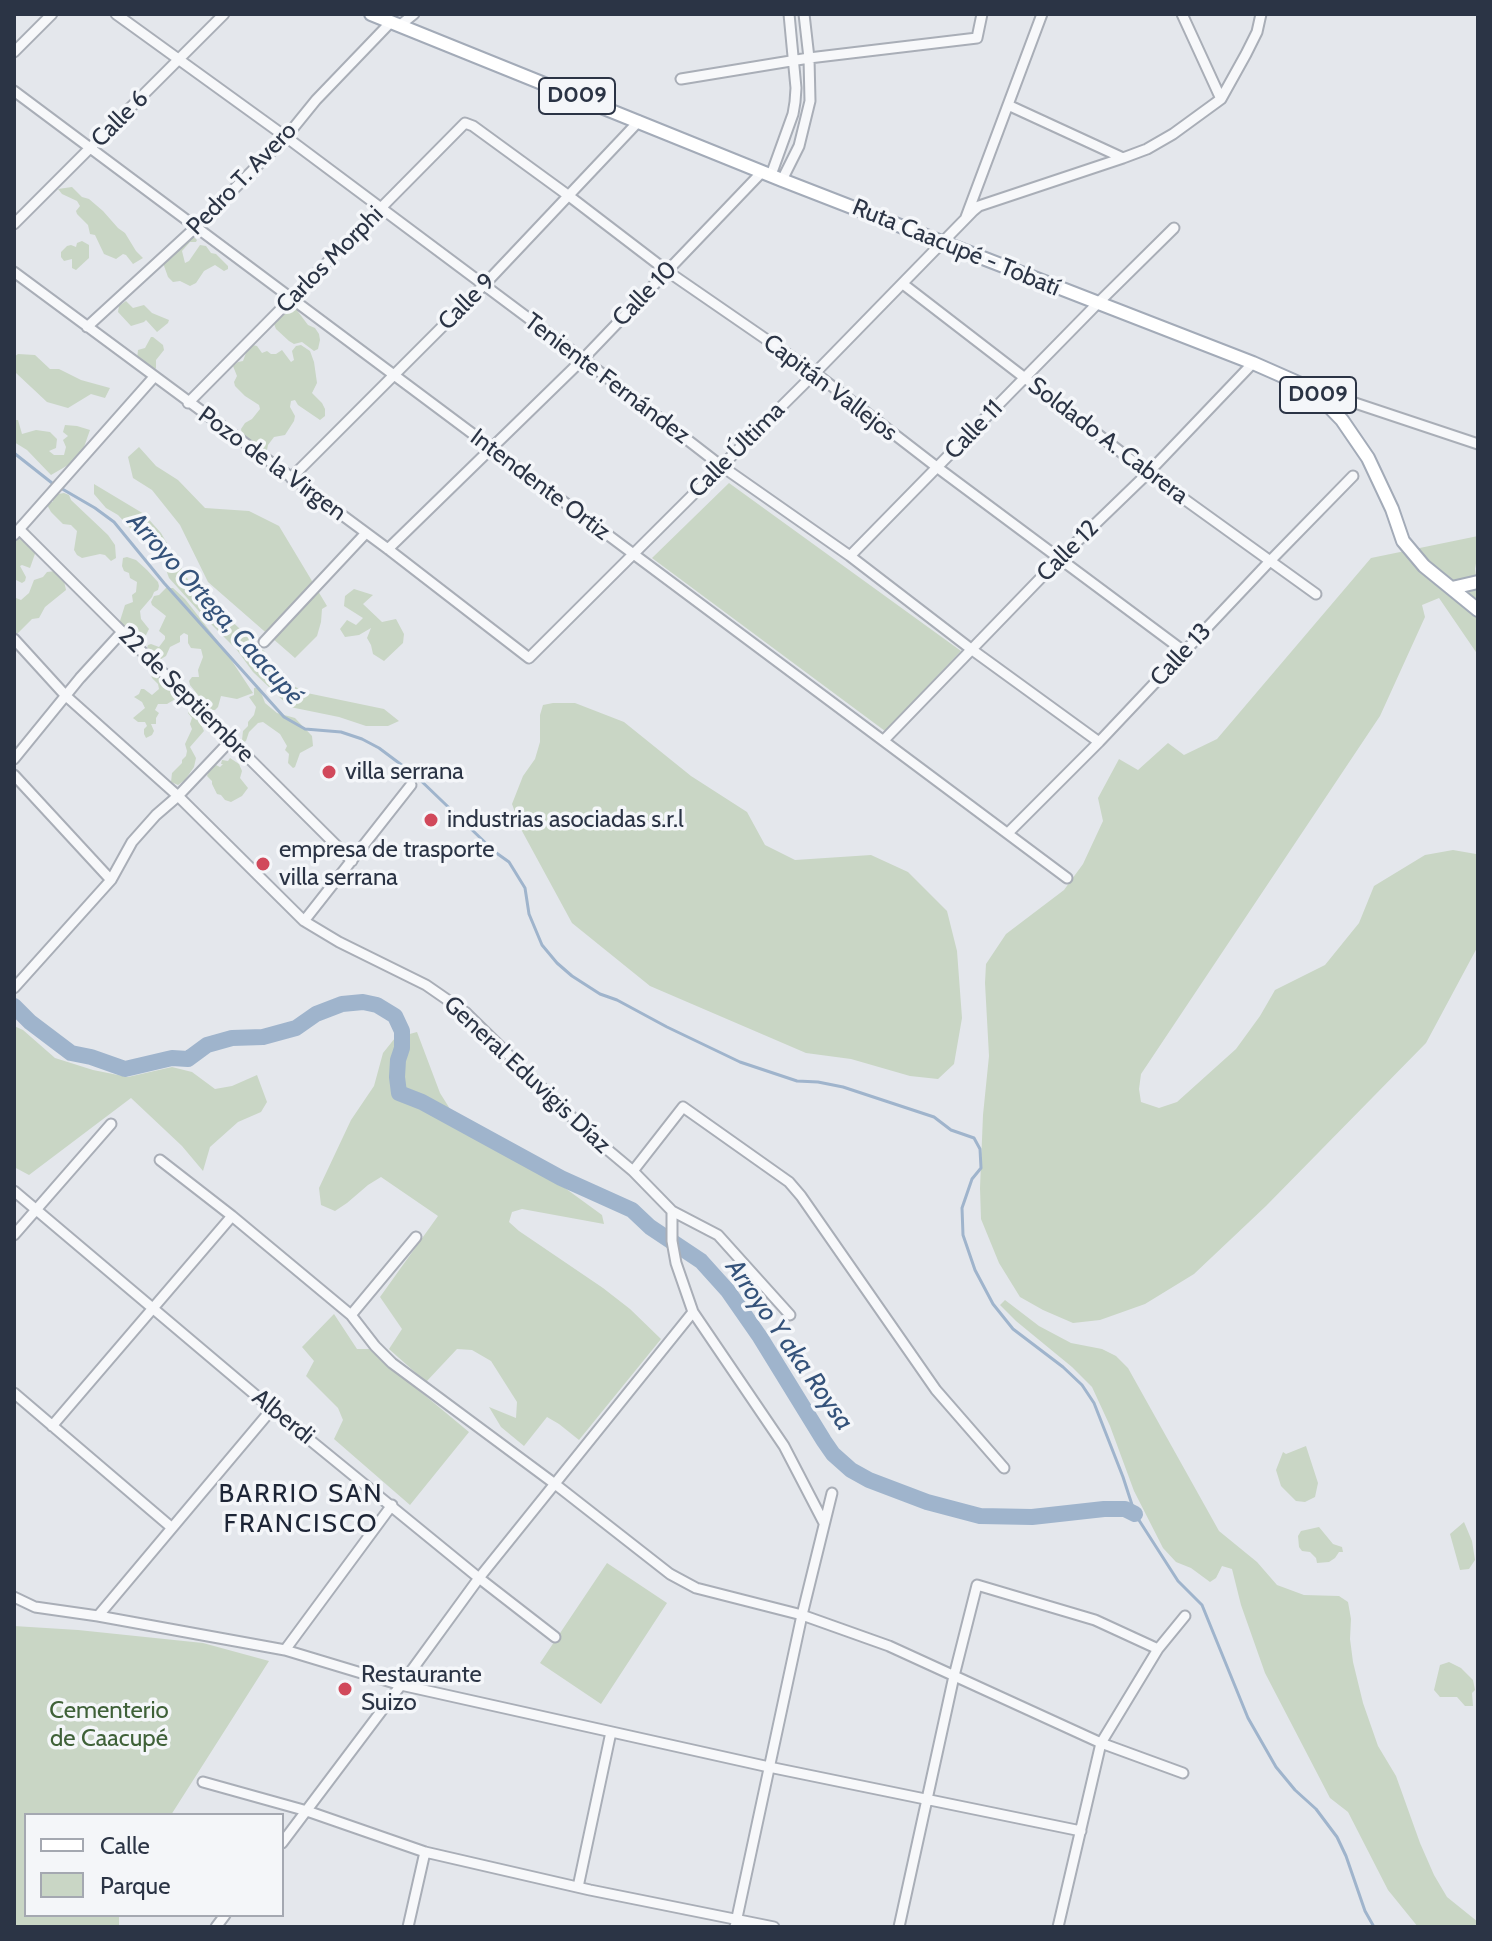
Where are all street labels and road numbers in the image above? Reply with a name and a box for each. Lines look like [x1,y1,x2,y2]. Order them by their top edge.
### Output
road number: D009 [539,78,615,114]
street label: Calle 6 [85,84,155,154]
street label: Pedro T. Avero [181,117,303,241]
street label: Ruta Caacupé - Tobatí [848,193,1064,303]
street label: Carlos Morphi [271,201,389,319]
street label: Calle 10 [607,255,683,333]
street label: Calle 9 [432,267,502,337]
street label: Teniente Fernández [519,307,695,451]
street label: Capitán Vallejos [757,328,903,448]
street label: Soldado A. Cabrera [1022,371,1194,511]
road number: D009 [1280,377,1356,413]
street label: Calle 11 [939,395,1009,465]
street label: Calle Última [683,396,791,504]
street label: Pozo de la Virgen [193,401,351,527]
street label: Intendente Ortiz [464,423,616,547]
street label: Calle 12 [1031,514,1105,588]
street label: Calle 13 [1145,617,1217,693]
street label: 22 de Septiembre [112,621,260,769]
street label: General Eduvigis Díaz [438,990,616,1160]
street label: Alberdi [246,1383,320,1451]

